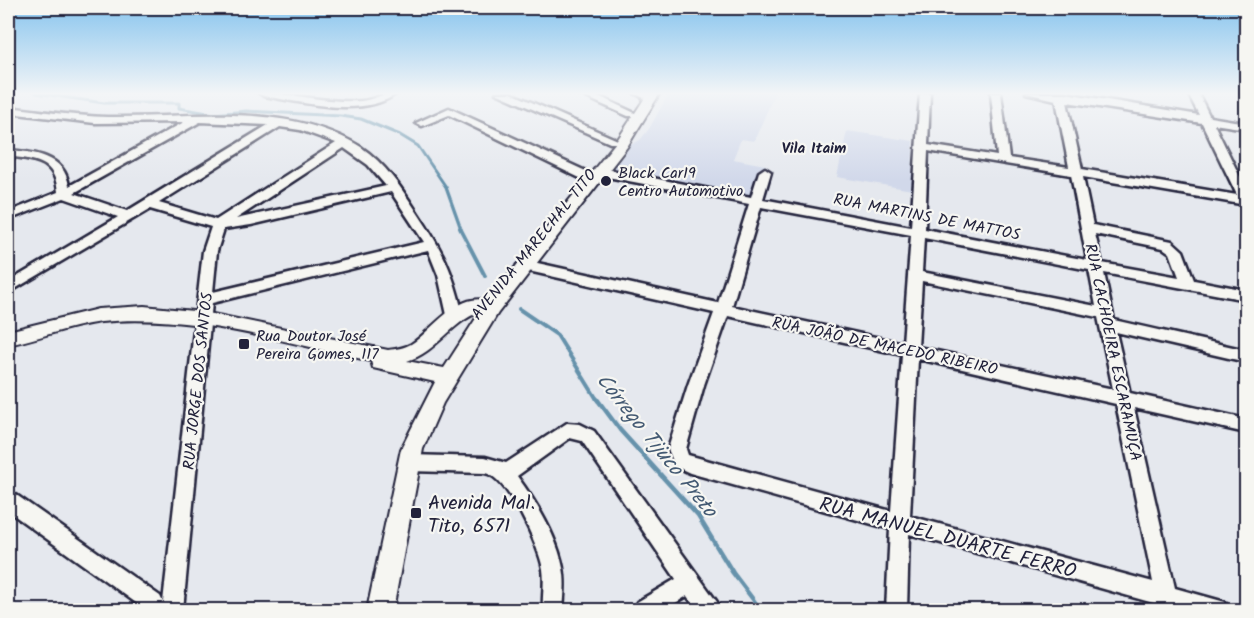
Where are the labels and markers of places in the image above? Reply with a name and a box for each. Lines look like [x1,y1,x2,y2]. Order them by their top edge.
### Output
place label: Black Car19 Centro Automotivo [618,161,743,204]
marker: Black Car19 Centro Automotivo [599,174,613,188]
place label: Rua Doutor José Pereira Gomes, 117 [256,324,379,367]
marker: Rua Doutor José Pereira Gomes, 117 [237,337,251,351]
place label: Avenida Mal. Tito, 6571 [428,488,535,543]
marker: Avenida Mal. Tito, 6571 [409,506,423,520]

